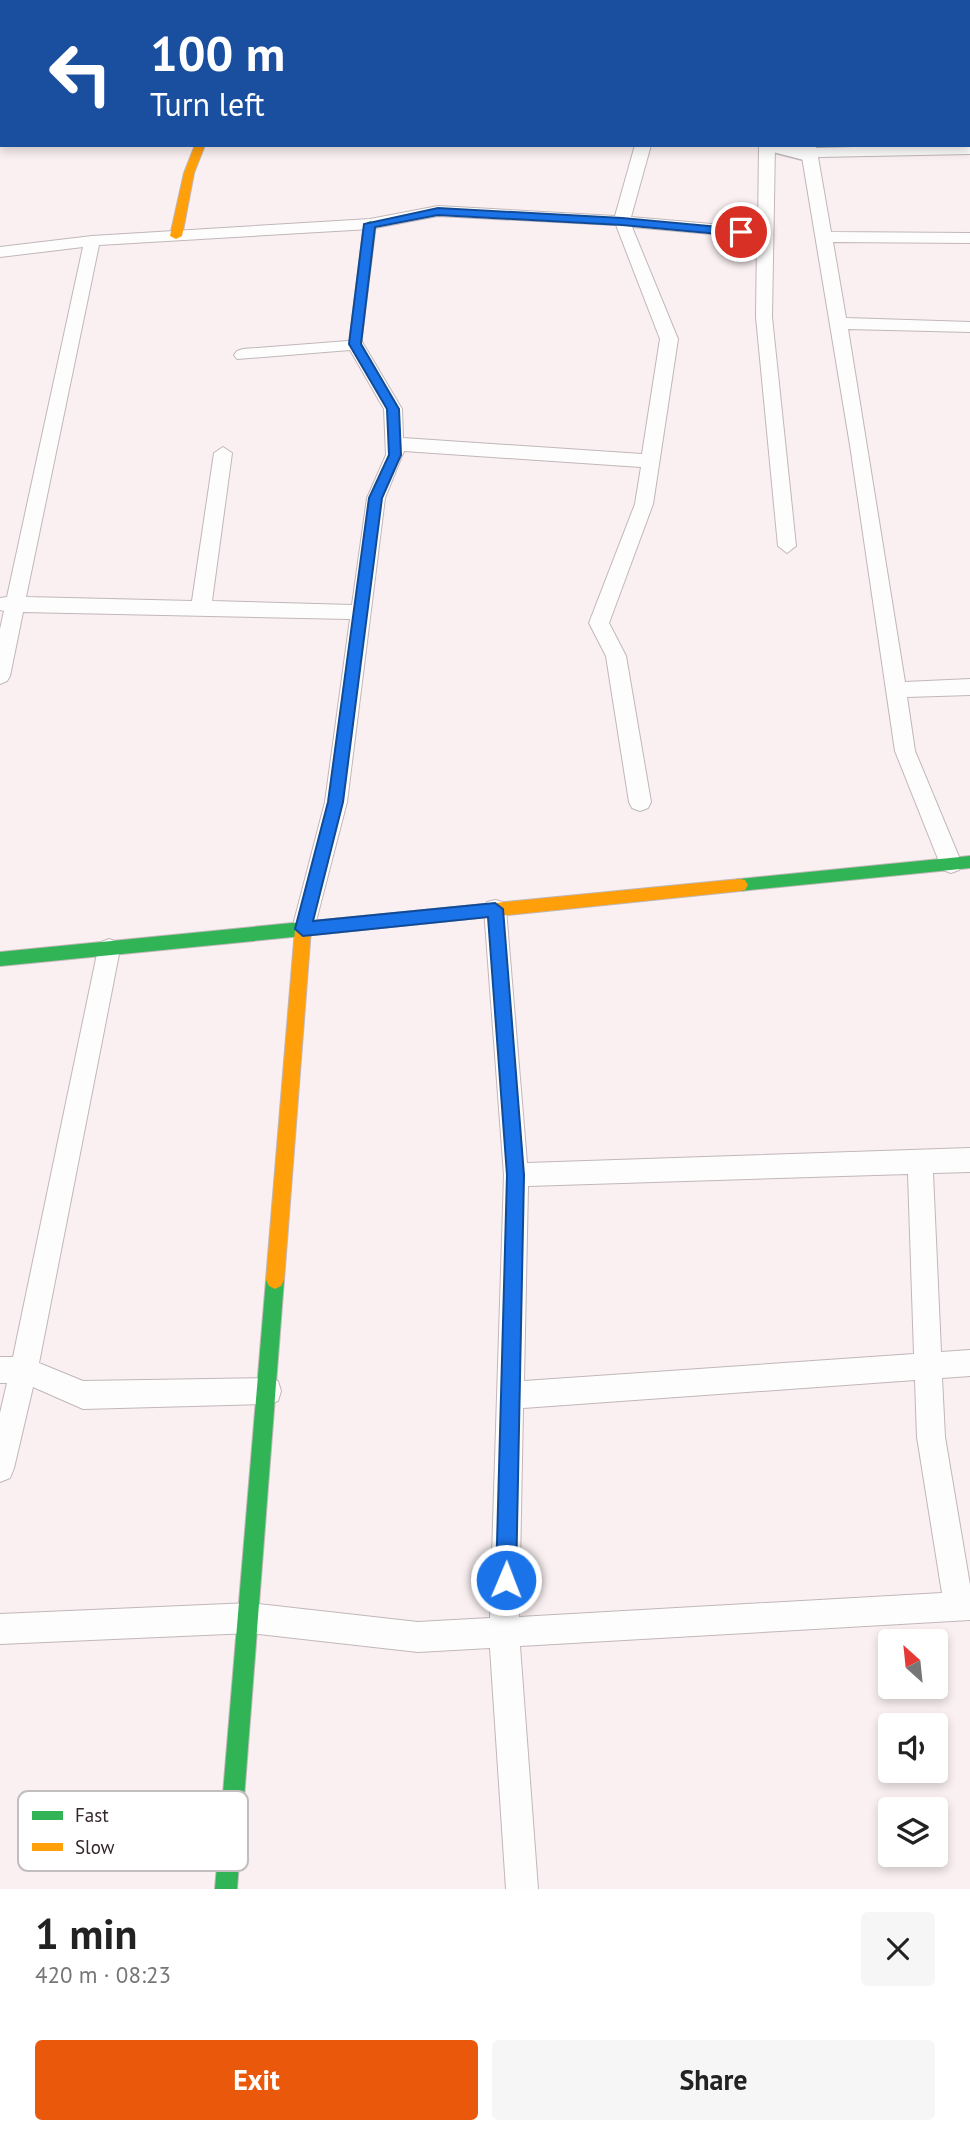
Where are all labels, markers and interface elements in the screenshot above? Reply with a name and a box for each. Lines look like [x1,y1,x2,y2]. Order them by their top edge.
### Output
text: 100 m [150,21,285,85]
icon: left [35,28,126,119]
text: Turn left [150,83,265,125]
pin [711,202,771,262]
icon: arrive [722,213,760,251]
position arrow [469,1543,543,1617]
north arrow [878,1629,948,1699]
map controls [878,1629,948,1867]
button: sound [878,1713,948,1783]
legend [18,1791,248,1871]
button: layers [878,1797,948,1867]
text: Fast [75,1803,109,1827]
text: Slow [75,1835,115,1859]
text: 1 min [35,1906,137,1961]
button: close [861,1912,935,1986]
text: 420 m · 08:23 [35,1960,171,1989]
button: Exit [35,2040,478,2120]
button: Share [492,2040,935,2120]

